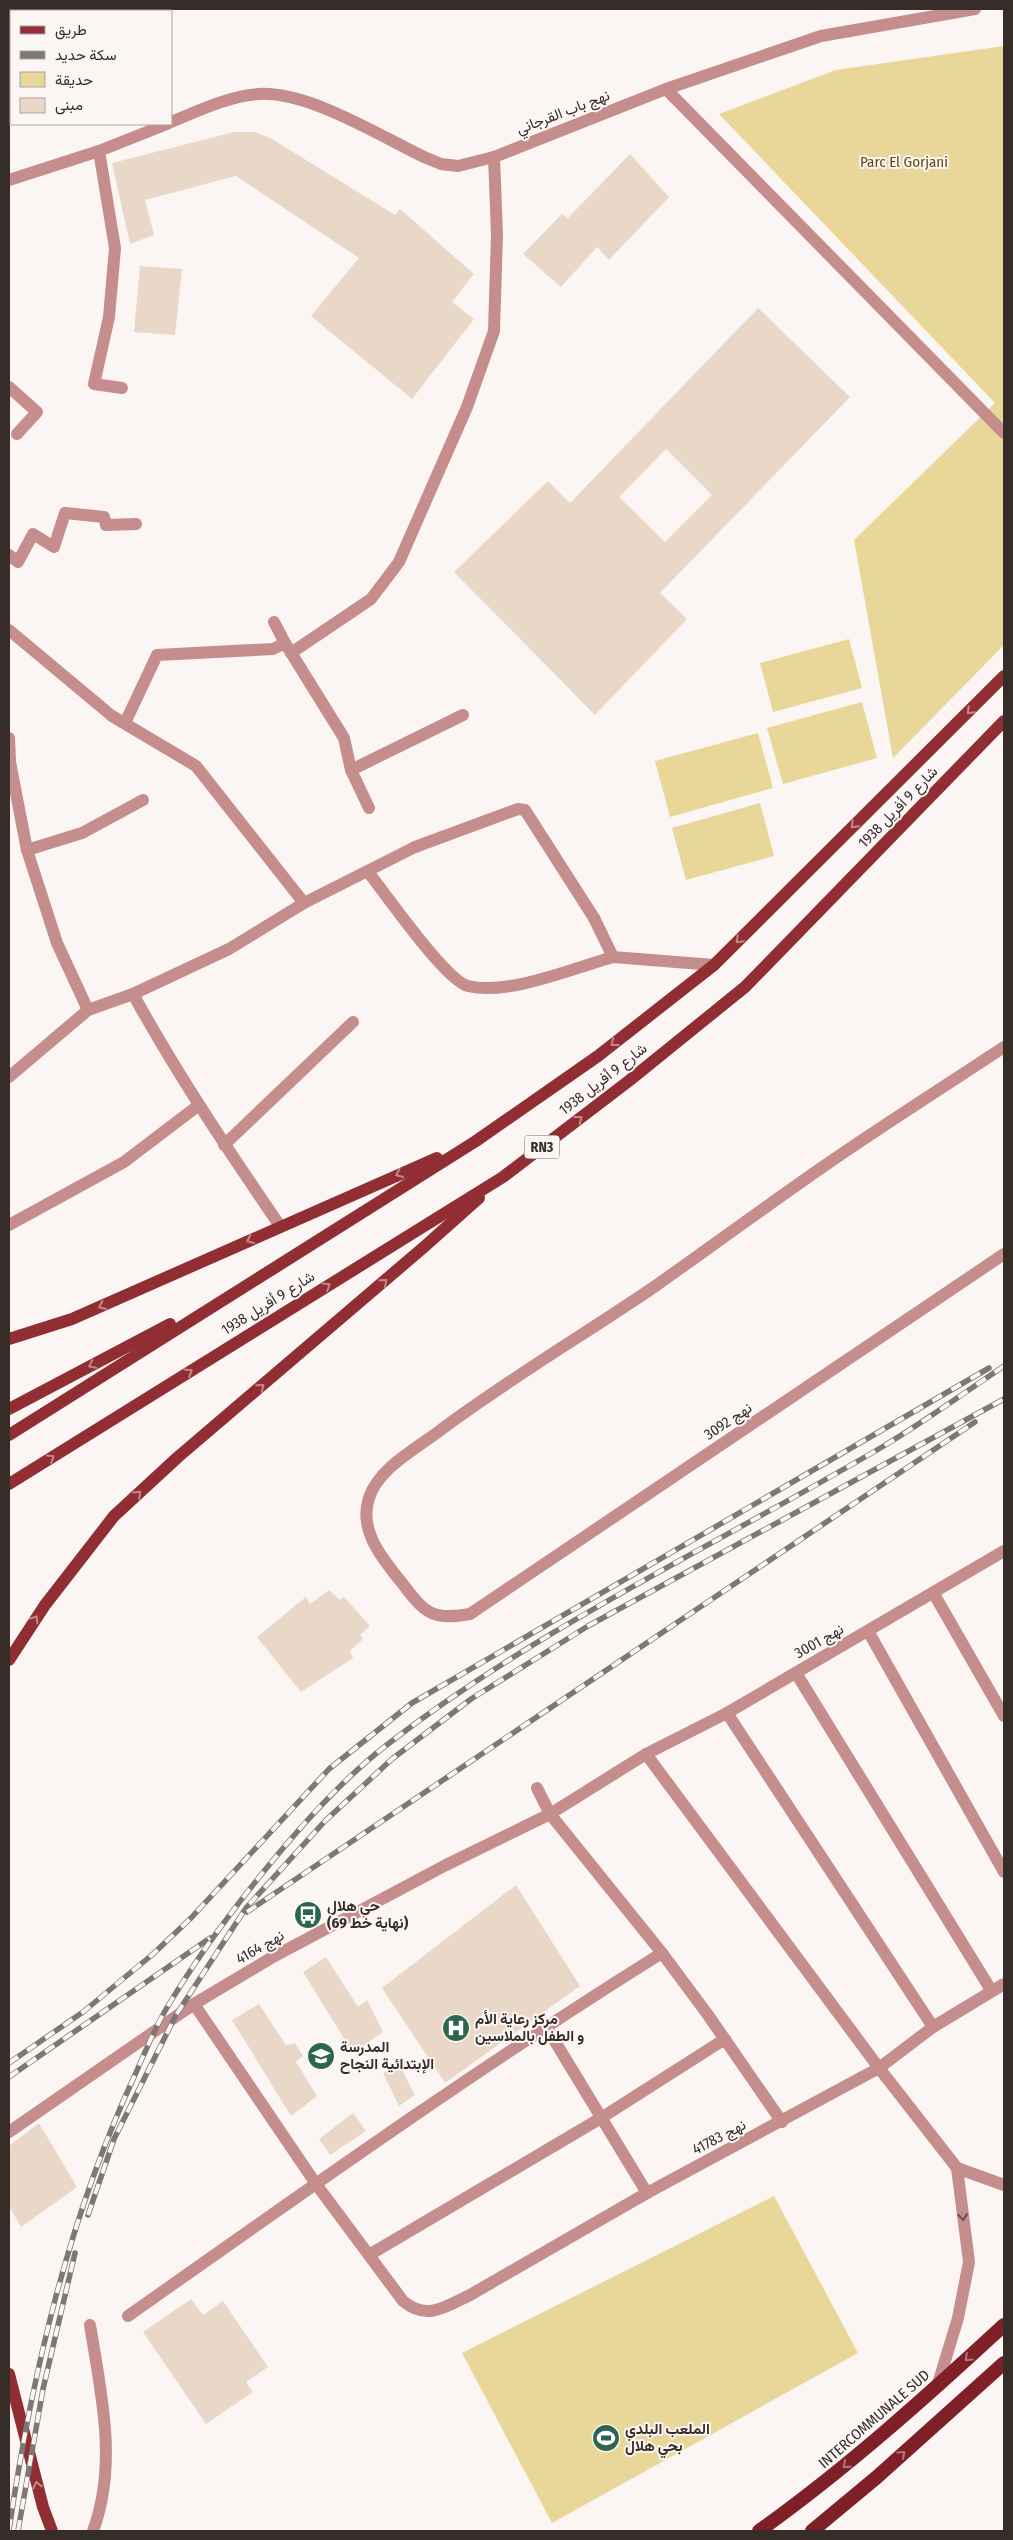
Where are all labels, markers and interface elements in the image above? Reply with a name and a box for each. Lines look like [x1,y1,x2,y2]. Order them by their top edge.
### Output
legend [10,10,172,125]
text: طريق [55,21,87,40]
text: سكة حديد [55,46,117,64]
text: حديقة [55,71,93,89]
street label: نهج باب القرجاني [514,86,614,142]
text: مبنى [55,96,83,115]
park label: Parc El Gorjani [860,153,948,171]
one-way arrow [966,705,975,714]
street label: شارع 9 أفريل 1938 [855,762,943,853]
one-way arrow [851,819,860,828]
one-way arrow [736,934,745,943]
one-way arrow [611,1038,620,1046]
street label: شارع 9 أفريل 1938 [555,1039,652,1120]
one-way arrow [573,1116,583,1125]
road number: RN3 [524,1136,560,1158]
one-way arrow [395,1168,404,1179]
one-way arrow [247,1234,256,1244]
street label: شارع 9 أفريل 1938 [218,1267,319,1341]
one-way arrow [379,1278,388,1287]
one-way arrow [321,1282,330,1292]
one-way arrow [98,1299,107,1310]
one-way arrow [88,1359,97,1369]
one-way arrow [183,1368,192,1378]
one-way arrow [255,1384,264,1393]
street label: نهج 3092 [701,1399,756,1445]
one-way arrow [45,1454,54,1464]
one-way arrow [133,1491,142,1500]
one-way arrow [29,1615,39,1624]
street label: نهج 3001 [791,1620,848,1664]
place label: حي هلال (نهاية خط 69) [327,1897,409,1932]
bus stop icon: حي هلال (نهاية خط 69) [293,1900,323,1930]
street label: نهج 4164 [233,1926,288,1970]
place label: مركز رعاية الأم و الطفل بالملاسين [475,2010,584,2045]
hospital icon: مركز رعاية الأم و الطفل بالملاسين [441,2013,471,2043]
place label: المدرسة الإبتدائية النجاح [340,2038,434,2074]
school or university icon: المدرسة الإبتدائية النجاح [306,2041,336,2071]
street label: نهج 41783 [689,2115,750,2160]
one-way arrow [957,2213,968,2221]
one-way arrow [965,2352,974,2361]
street label: INTERCOMMUNALE SUD [815,2366,933,2472]
place label: الملعب البلدي بحي هلال [625,2420,710,2459]
sports icon: الملعب البلدي بحي هلال [591,2423,621,2453]
one-way arrow [896,2451,905,2460]
one-way arrow [843,2459,852,2467]
one-way arrow [32,2481,43,2490]

